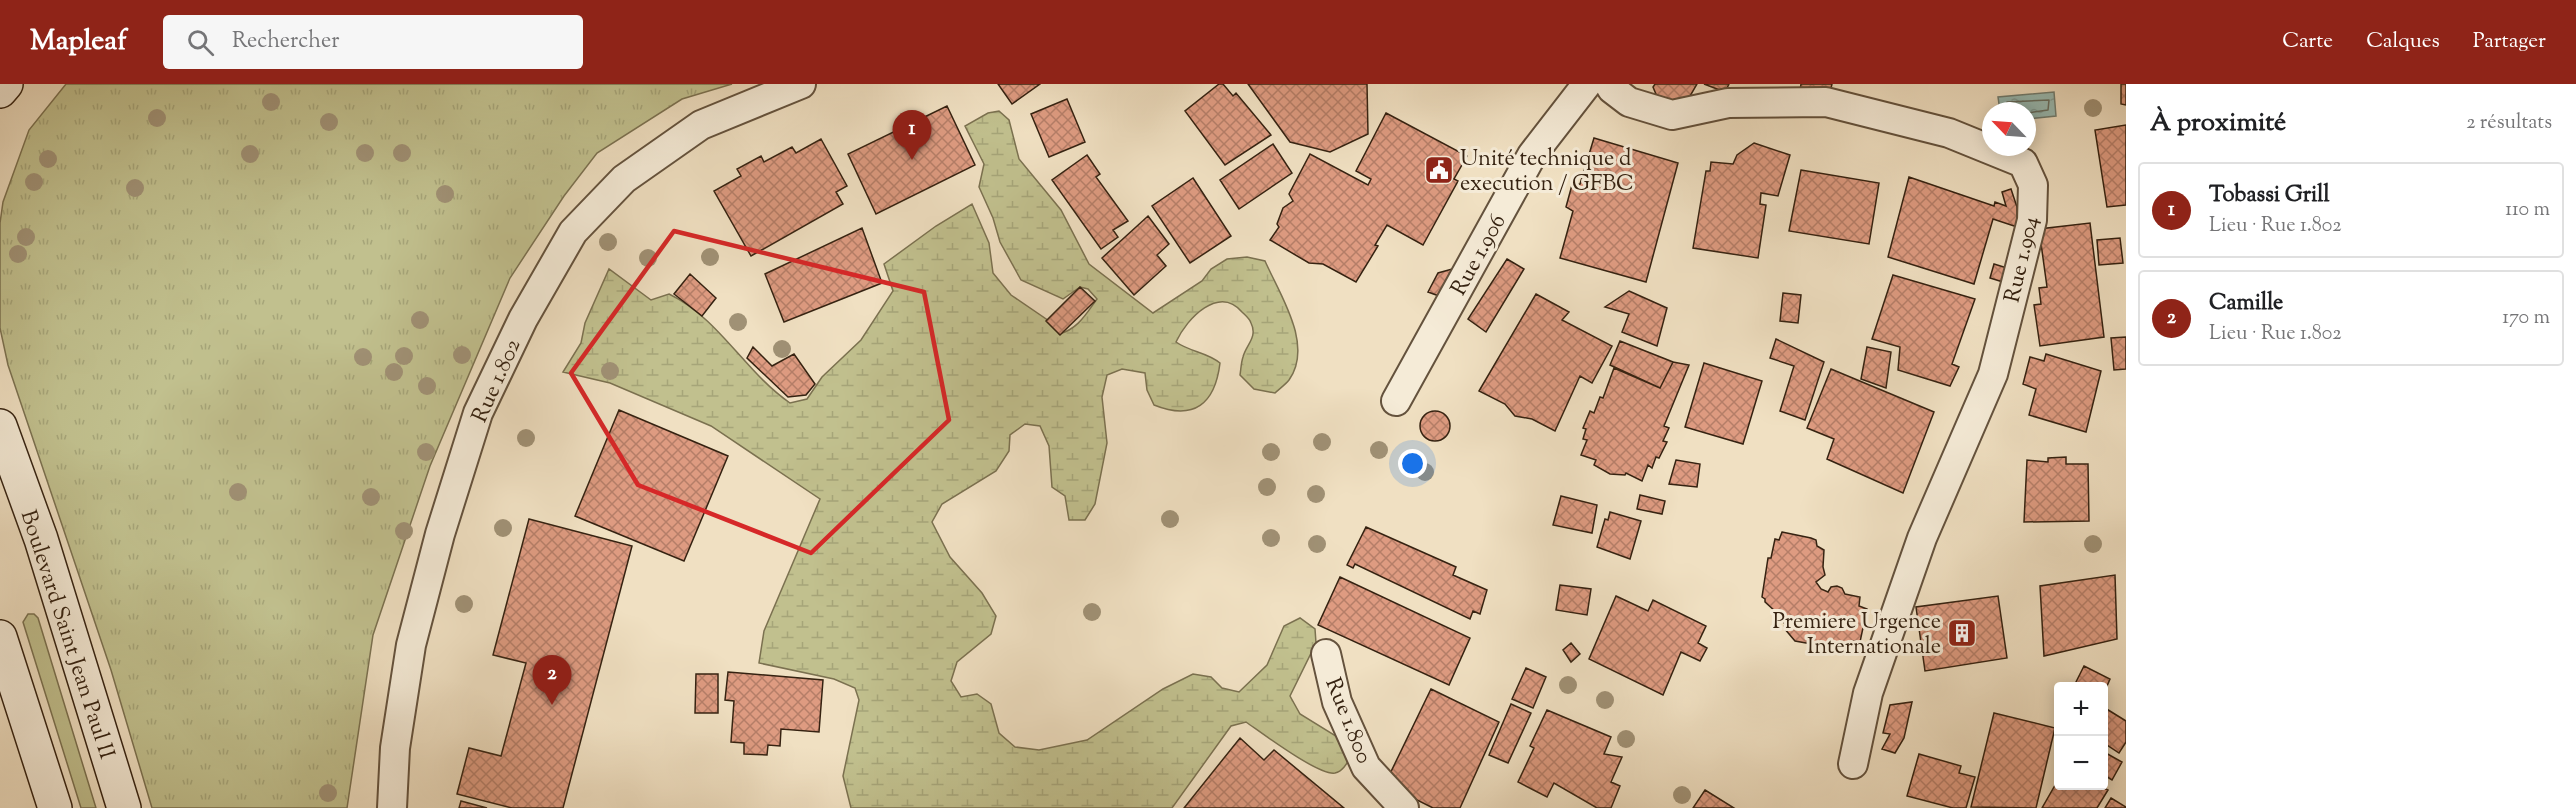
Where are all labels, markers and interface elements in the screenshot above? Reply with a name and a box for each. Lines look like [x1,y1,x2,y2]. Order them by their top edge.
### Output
search box [163,15,583,69]
text: Mapleaf [30,22,127,62]
icon: search [184,26,217,59]
text: Rechercher [232,26,339,58]
text: Carte [2282,27,2333,57]
text: Calques [2366,27,2440,57]
text: Partager [2473,27,2546,57]
north arrow [1982,102,2036,156]
text: À proximité [2150,105,2286,142]
text: 2 résultats [2466,109,2552,138]
pin: 1 [892,110,932,160]
place label: Unité technique d execution / GFBC [1460,144,1634,201]
public building icon: Unité technique d execution / GFBC [1423,154,1455,186]
text: Tobassi Grill [2209,180,2330,212]
text: 1 [2168,196,2175,225]
text: 110 m [2505,196,2550,225]
street label: Rue 1.906 [1444,209,1515,302]
text: Lieu · Rue 1.802 [2209,212,2342,241]
street label: Rue 1.904 [1997,213,2048,306]
text: Camille [2209,288,2283,320]
text: 2 [2167,304,2176,333]
text: 170 m [2502,304,2550,333]
text: Lieu · Rue 1.802 [2209,320,2342,349]
street label: Rue 1.802 [465,334,530,428]
your location [1398,449,1427,478]
street label: Boulevard Saint Jean Paul II [11,506,122,763]
place label: Premiere Urgence Internationale [1773,607,1941,664]
building icon: Premiere Urgence Internationale [1946,617,1978,649]
pin: 2 [532,656,572,705]
street label: Rue 1.800 [1316,673,1379,769]
map controls [2054,682,2108,790]
button: + [2054,682,2108,736]
button: − [2054,736,2108,790]

